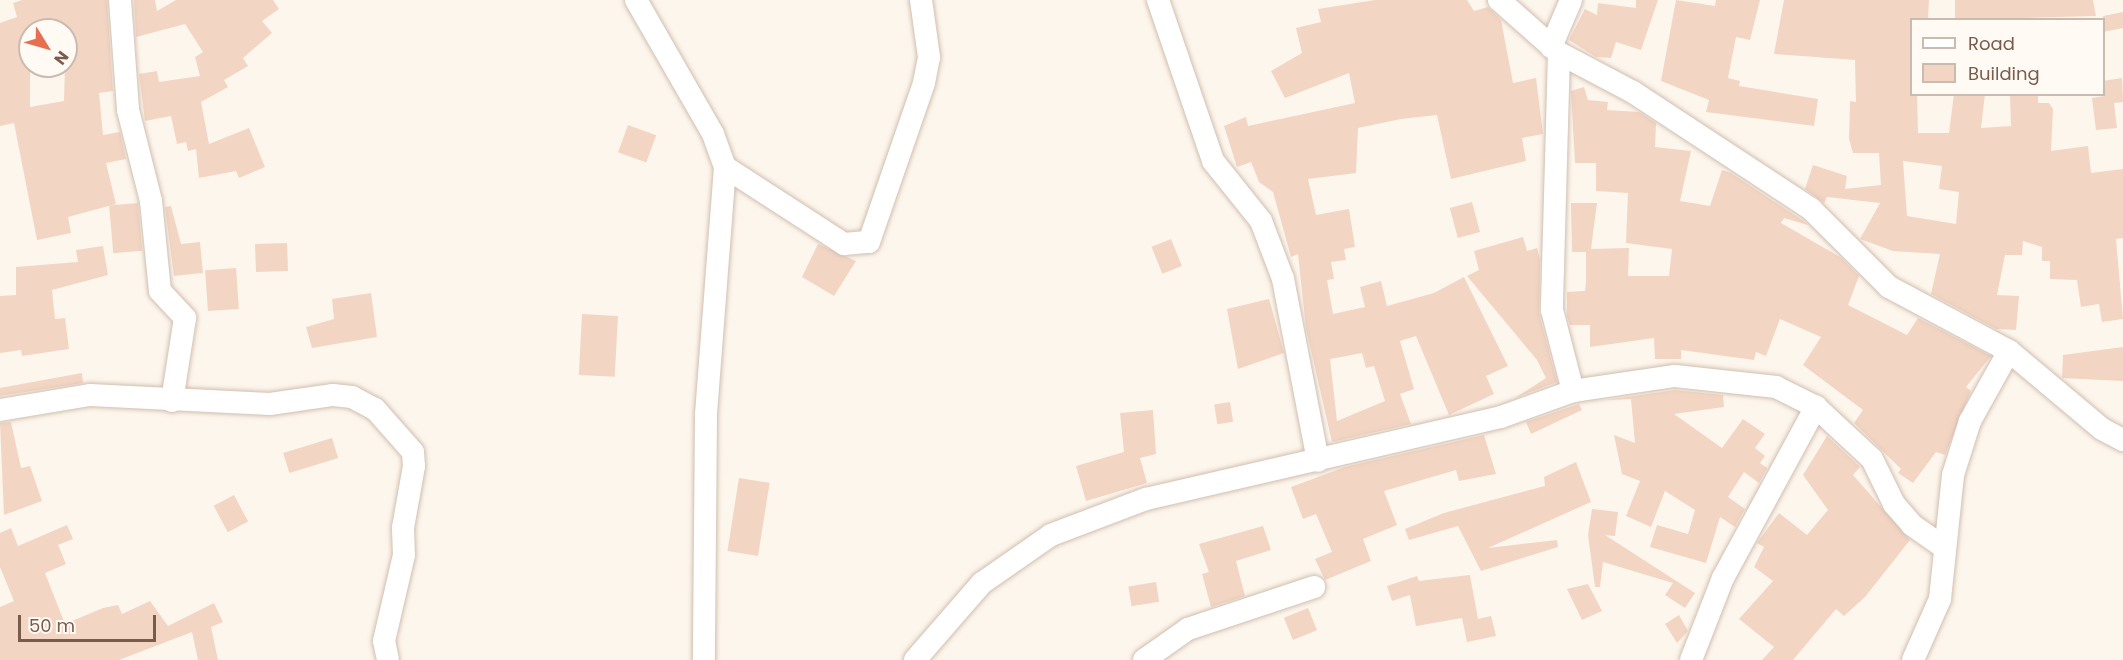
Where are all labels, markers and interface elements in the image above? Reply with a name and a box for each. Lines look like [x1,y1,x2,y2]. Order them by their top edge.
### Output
north arrow [18,18,78,78]
legend [1910,18,2105,96]
text: Road [1968,31,2015,56]
text: N [48,46,74,70]
text: Building [1968,61,2040,86]
scale bar [21,603,159,641]
text: 50 m [29,613,75,638]

